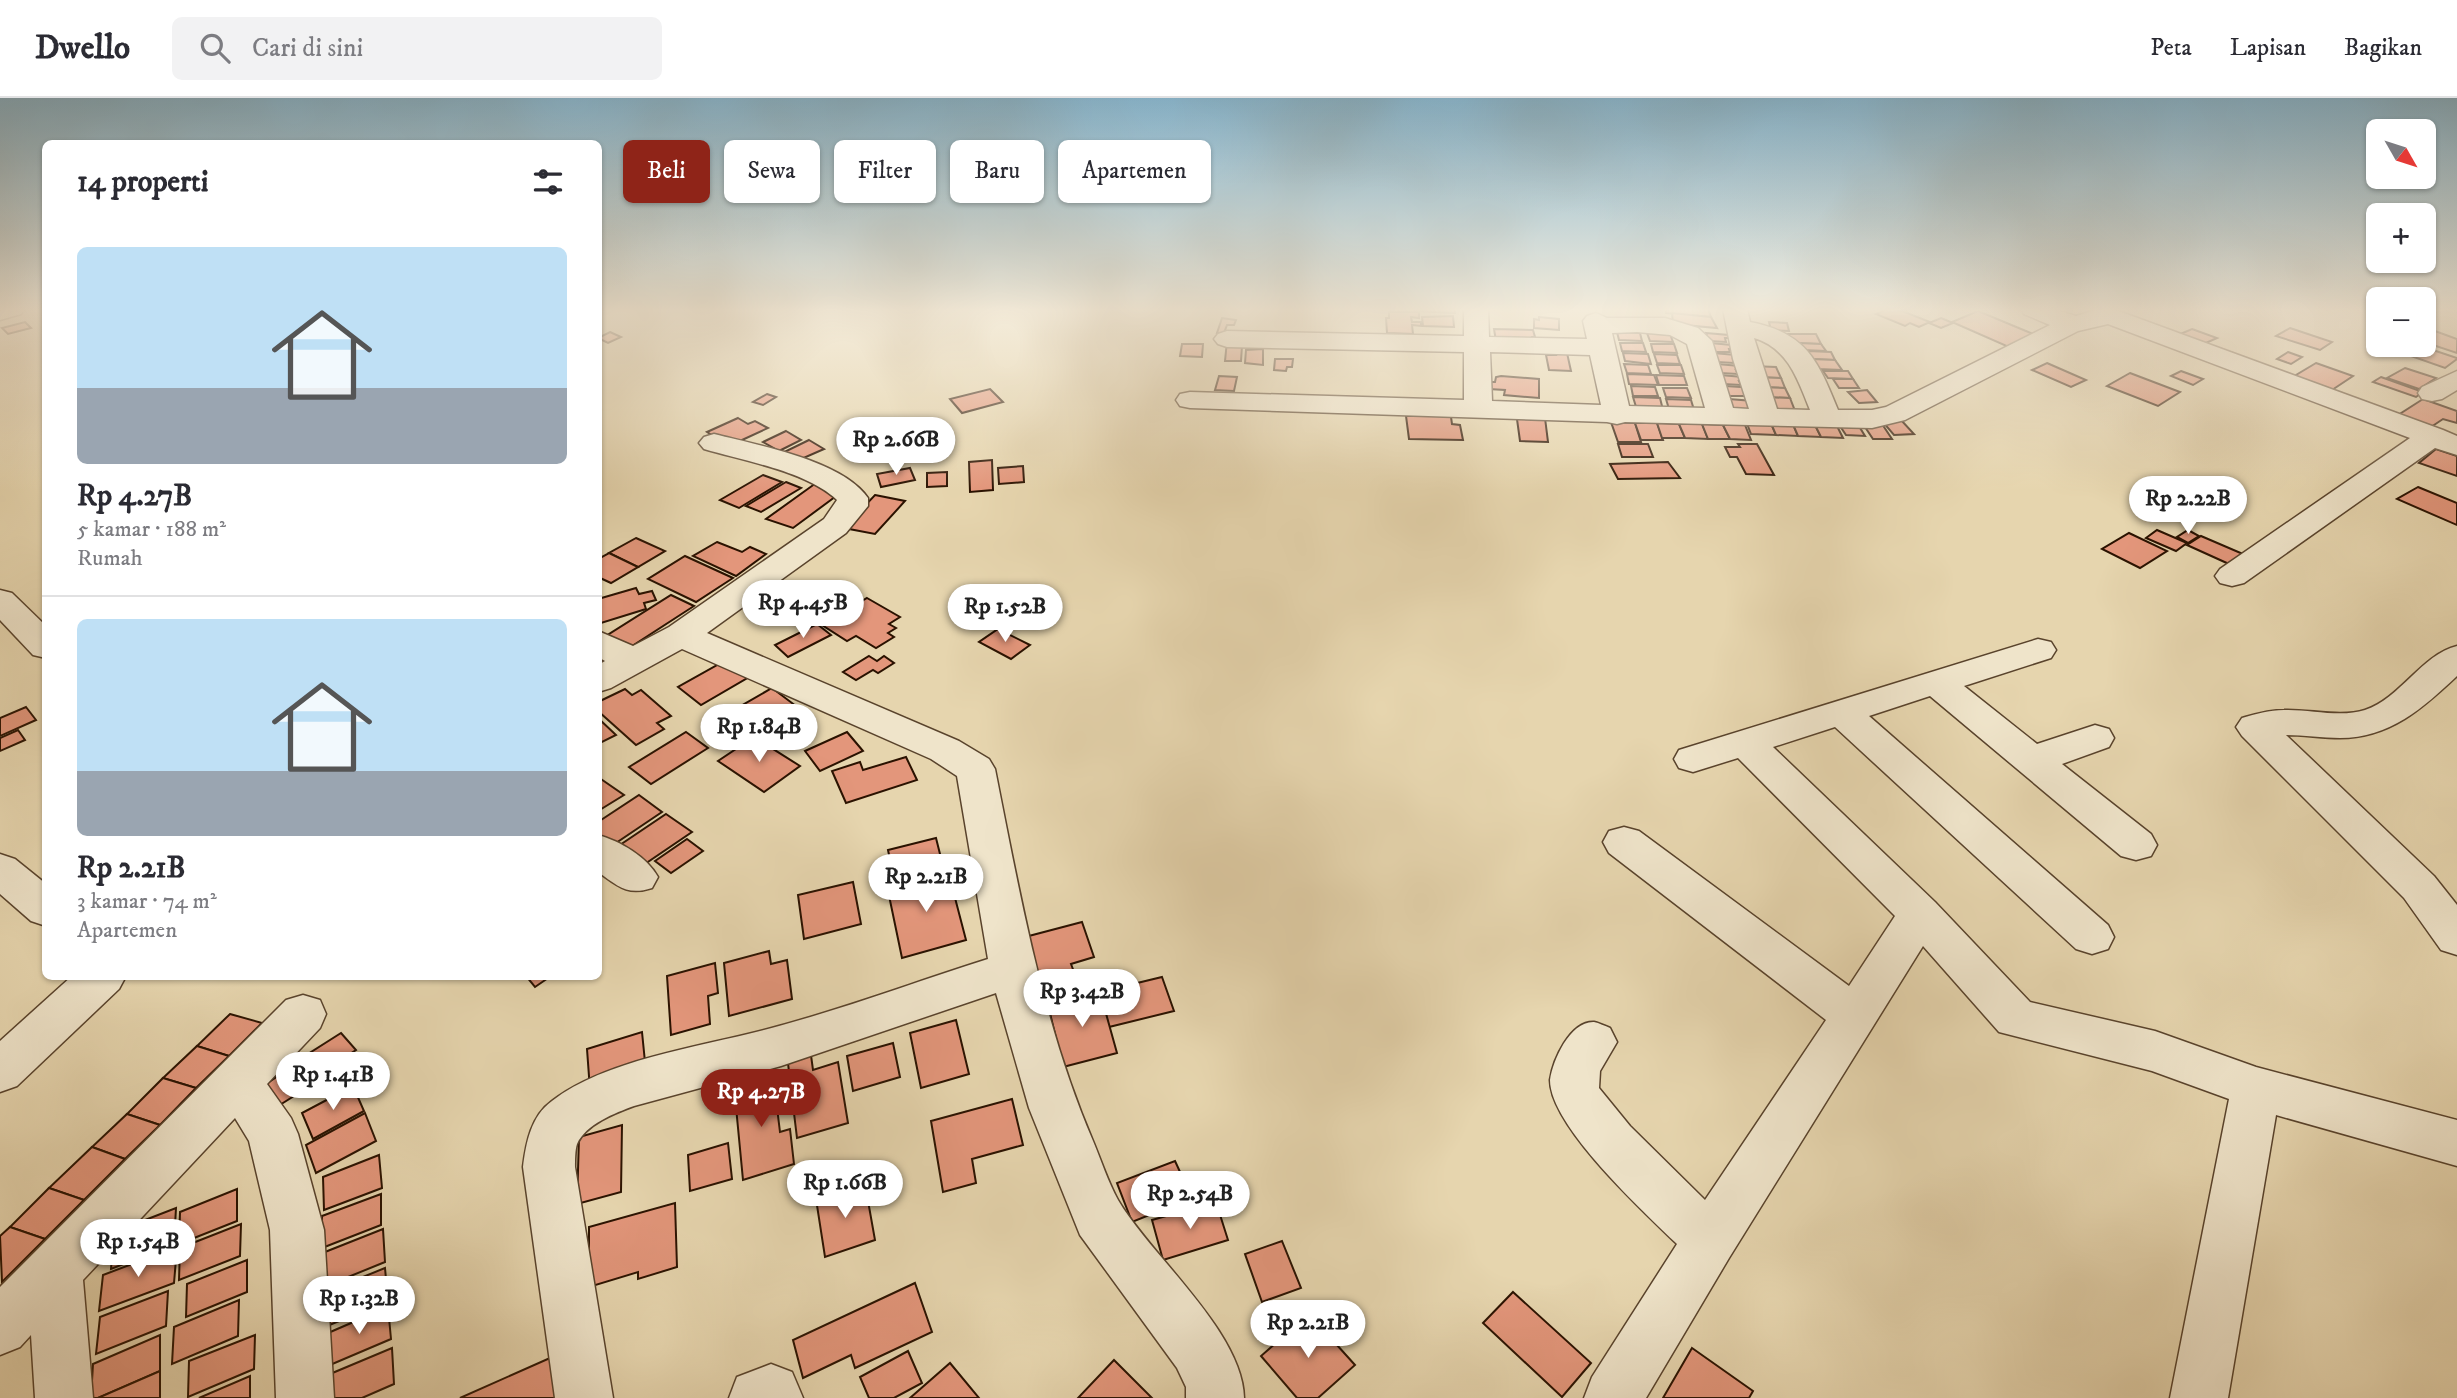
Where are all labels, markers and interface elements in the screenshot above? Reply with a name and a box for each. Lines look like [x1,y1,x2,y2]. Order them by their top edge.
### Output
search box [172,17,662,80]
text: Dwello [35,28,130,69]
icon: search [196,29,234,67]
text: Cari di sini [252,32,363,65]
text: Peta [2150,33,2192,63]
text: Lapisan [2230,33,2306,63]
text: Bagikan [2344,33,2422,63]
north arrow [2366,119,2436,189]
map controls [2366,119,2436,357]
chip: Beli [623,140,710,203]
chip: Sewa [724,140,820,203]
chip: Filter [834,140,936,203]
chip: Baru [950,140,1044,203]
chip: Apartemen [1058,140,1211,203]
icon: filters [529,163,567,201]
text: 14 properti [77,164,208,201]
button: + [2366,203,2436,273]
button: − [2366,287,2436,357]
icon: home [259,292,385,418]
pin: Rp 2.66B [824,418,968,477]
text: Rp 2.66B [852,425,940,454]
pin: Rp 2.22B [2116,476,2260,536]
text: Rp 4.27B [77,478,192,515]
text: Rp 2.22B [2145,484,2231,513]
text: 5 kamar · 188 m² [77,515,226,544]
text: Rumah [77,544,143,573]
pin: Rp 4.45B [731,580,875,640]
pin: Rp 1.52B [933,584,1077,644]
text: Rp 4.45B [758,588,848,617]
text: Rp 1.52B [964,592,1046,621]
icon: home [259,664,385,790]
pin: Rp 1.84B [687,704,831,764]
text: Rp 1.84B [717,712,801,741]
text: Rp 2.21B [77,850,185,887]
pin: Rp 2.21B [854,854,998,914]
text: Rp 2.21B [884,862,968,891]
text: 3 kamar · 74 m² [77,887,217,916]
text: Apartemen [77,916,177,945]
pin: Rp 3.42B [1010,970,1154,1029]
text: Rp 3.42B [1039,977,1125,1006]
pin: Rp 1.41B [261,1052,405,1112]
text: Rp 1.41B [292,1060,374,1089]
pin: Rp 4.27B [689,1070,833,1129]
text: Rp 4.27B [717,1077,805,1106]
pin: Rp 1.66B [773,1160,917,1220]
text: Rp 1.66B [803,1168,887,1197]
pin: Rp 2.54B [1118,1172,1262,1231]
text: Rp 2.54B [1147,1179,1233,1208]
pin: Rp 1.54B [66,1220,210,1279]
text: Rp 1.54B [96,1227,180,1256]
pin: Rp 1.32B [287,1276,431,1336]
text: Rp 1.32B [319,1284,399,1313]
pin: Rp 2.21B [1236,1300,1380,1360]
text: Rp 2.21B [1266,1308,1350,1337]

